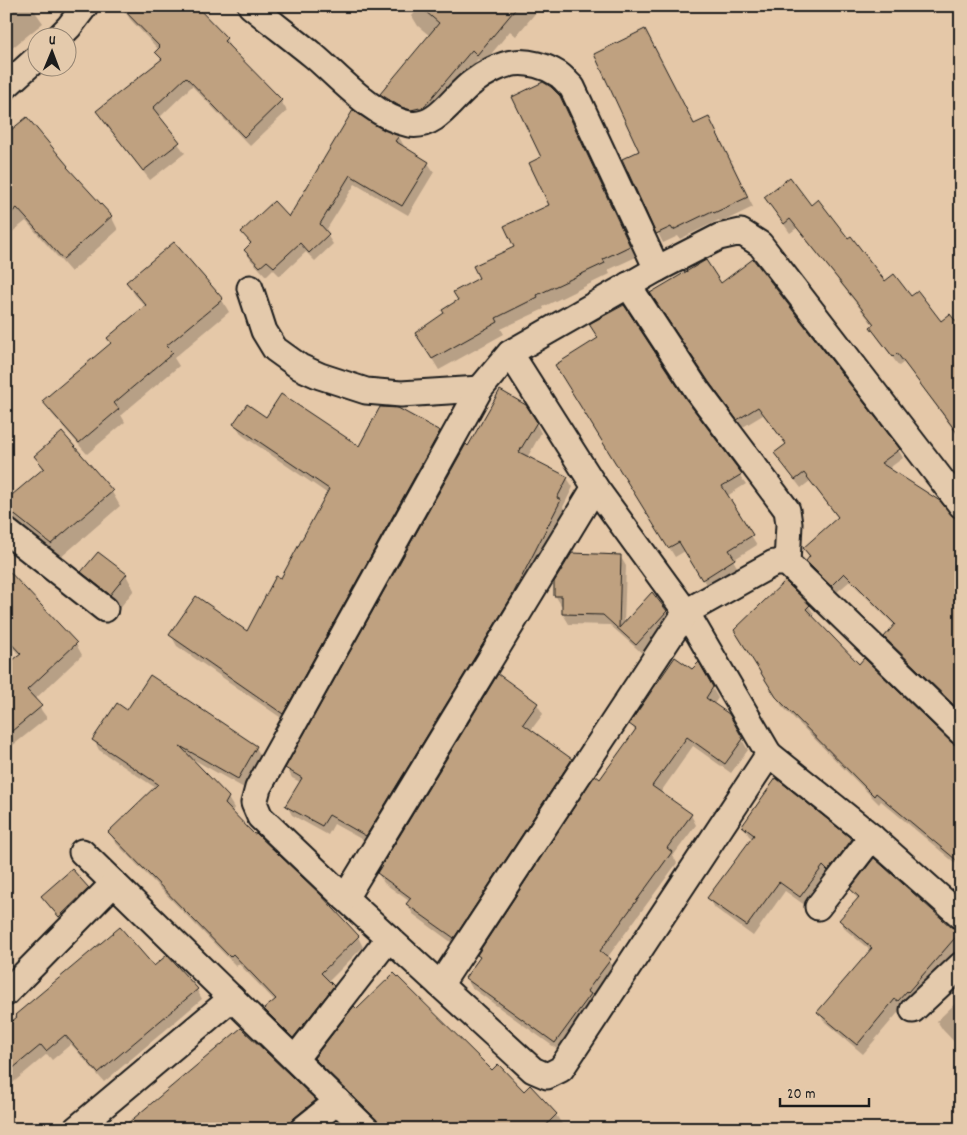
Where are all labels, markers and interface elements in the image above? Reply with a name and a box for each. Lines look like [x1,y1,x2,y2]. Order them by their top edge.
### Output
north arrow [28,28,78,78]
text: U [49,31,56,51]
scale bar [780,1075,868,1107]
text: 20 m [787,1084,815,1106]

